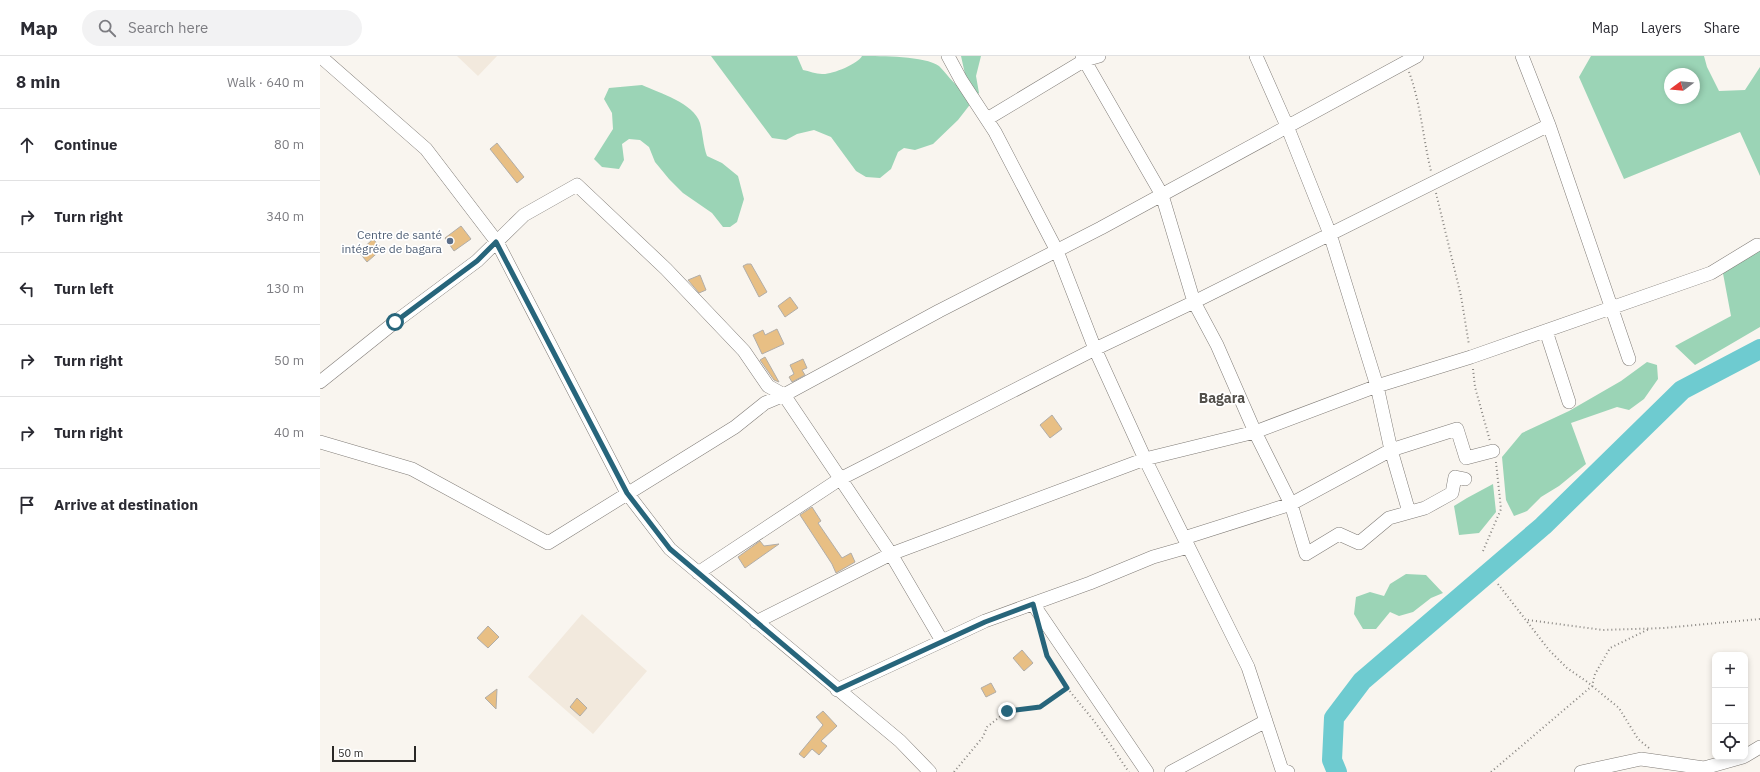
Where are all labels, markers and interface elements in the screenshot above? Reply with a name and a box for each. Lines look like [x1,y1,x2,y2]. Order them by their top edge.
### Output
search box [82,10,362,46]
text: Map [20,16,58,40]
icon: search [96,17,118,39]
text: Search here [128,18,208,37]
text: Map [1592,19,1619,37]
text: Layers [1641,19,1682,37]
text: Share [1704,19,1740,37]
north arrow [1664,68,1700,104]
text: 8 min [16,71,60,93]
text: Walk · 640 m [227,74,304,91]
icon: ahead [16,134,38,156]
text: Continue [54,135,118,154]
text: 80 m [274,136,304,153]
icon: right [16,206,38,228]
text: Turn right [54,207,123,226]
text: 340 m [266,208,304,225]
place label: Centre de santé intégrée de bagara [342,227,443,256]
marker: Centre de santé intégrée de bagara [445,236,455,246]
icon: left [16,278,38,300]
text: Turn left [54,279,114,298]
text: 130 m [266,280,304,297]
route start [386,313,404,331]
icon: right [16,350,38,372]
text: Turn right [54,351,123,370]
text: 50 m [274,352,304,369]
district label: Bagara [1199,389,1245,407]
icon: right [16,422,38,444]
text: Turn right [54,423,123,442]
text: 40 m [274,424,304,441]
icon: arrive [16,494,38,516]
text: Arrive at destination [54,495,198,514]
map controls [1712,652,1748,760]
button: + [1712,652,1748,688]
button: − [1712,688,1748,724]
route end [998,702,1016,720]
button: locate [1712,724,1748,760]
scale bar [332,744,416,763]
text: 50 m [338,746,363,760]

